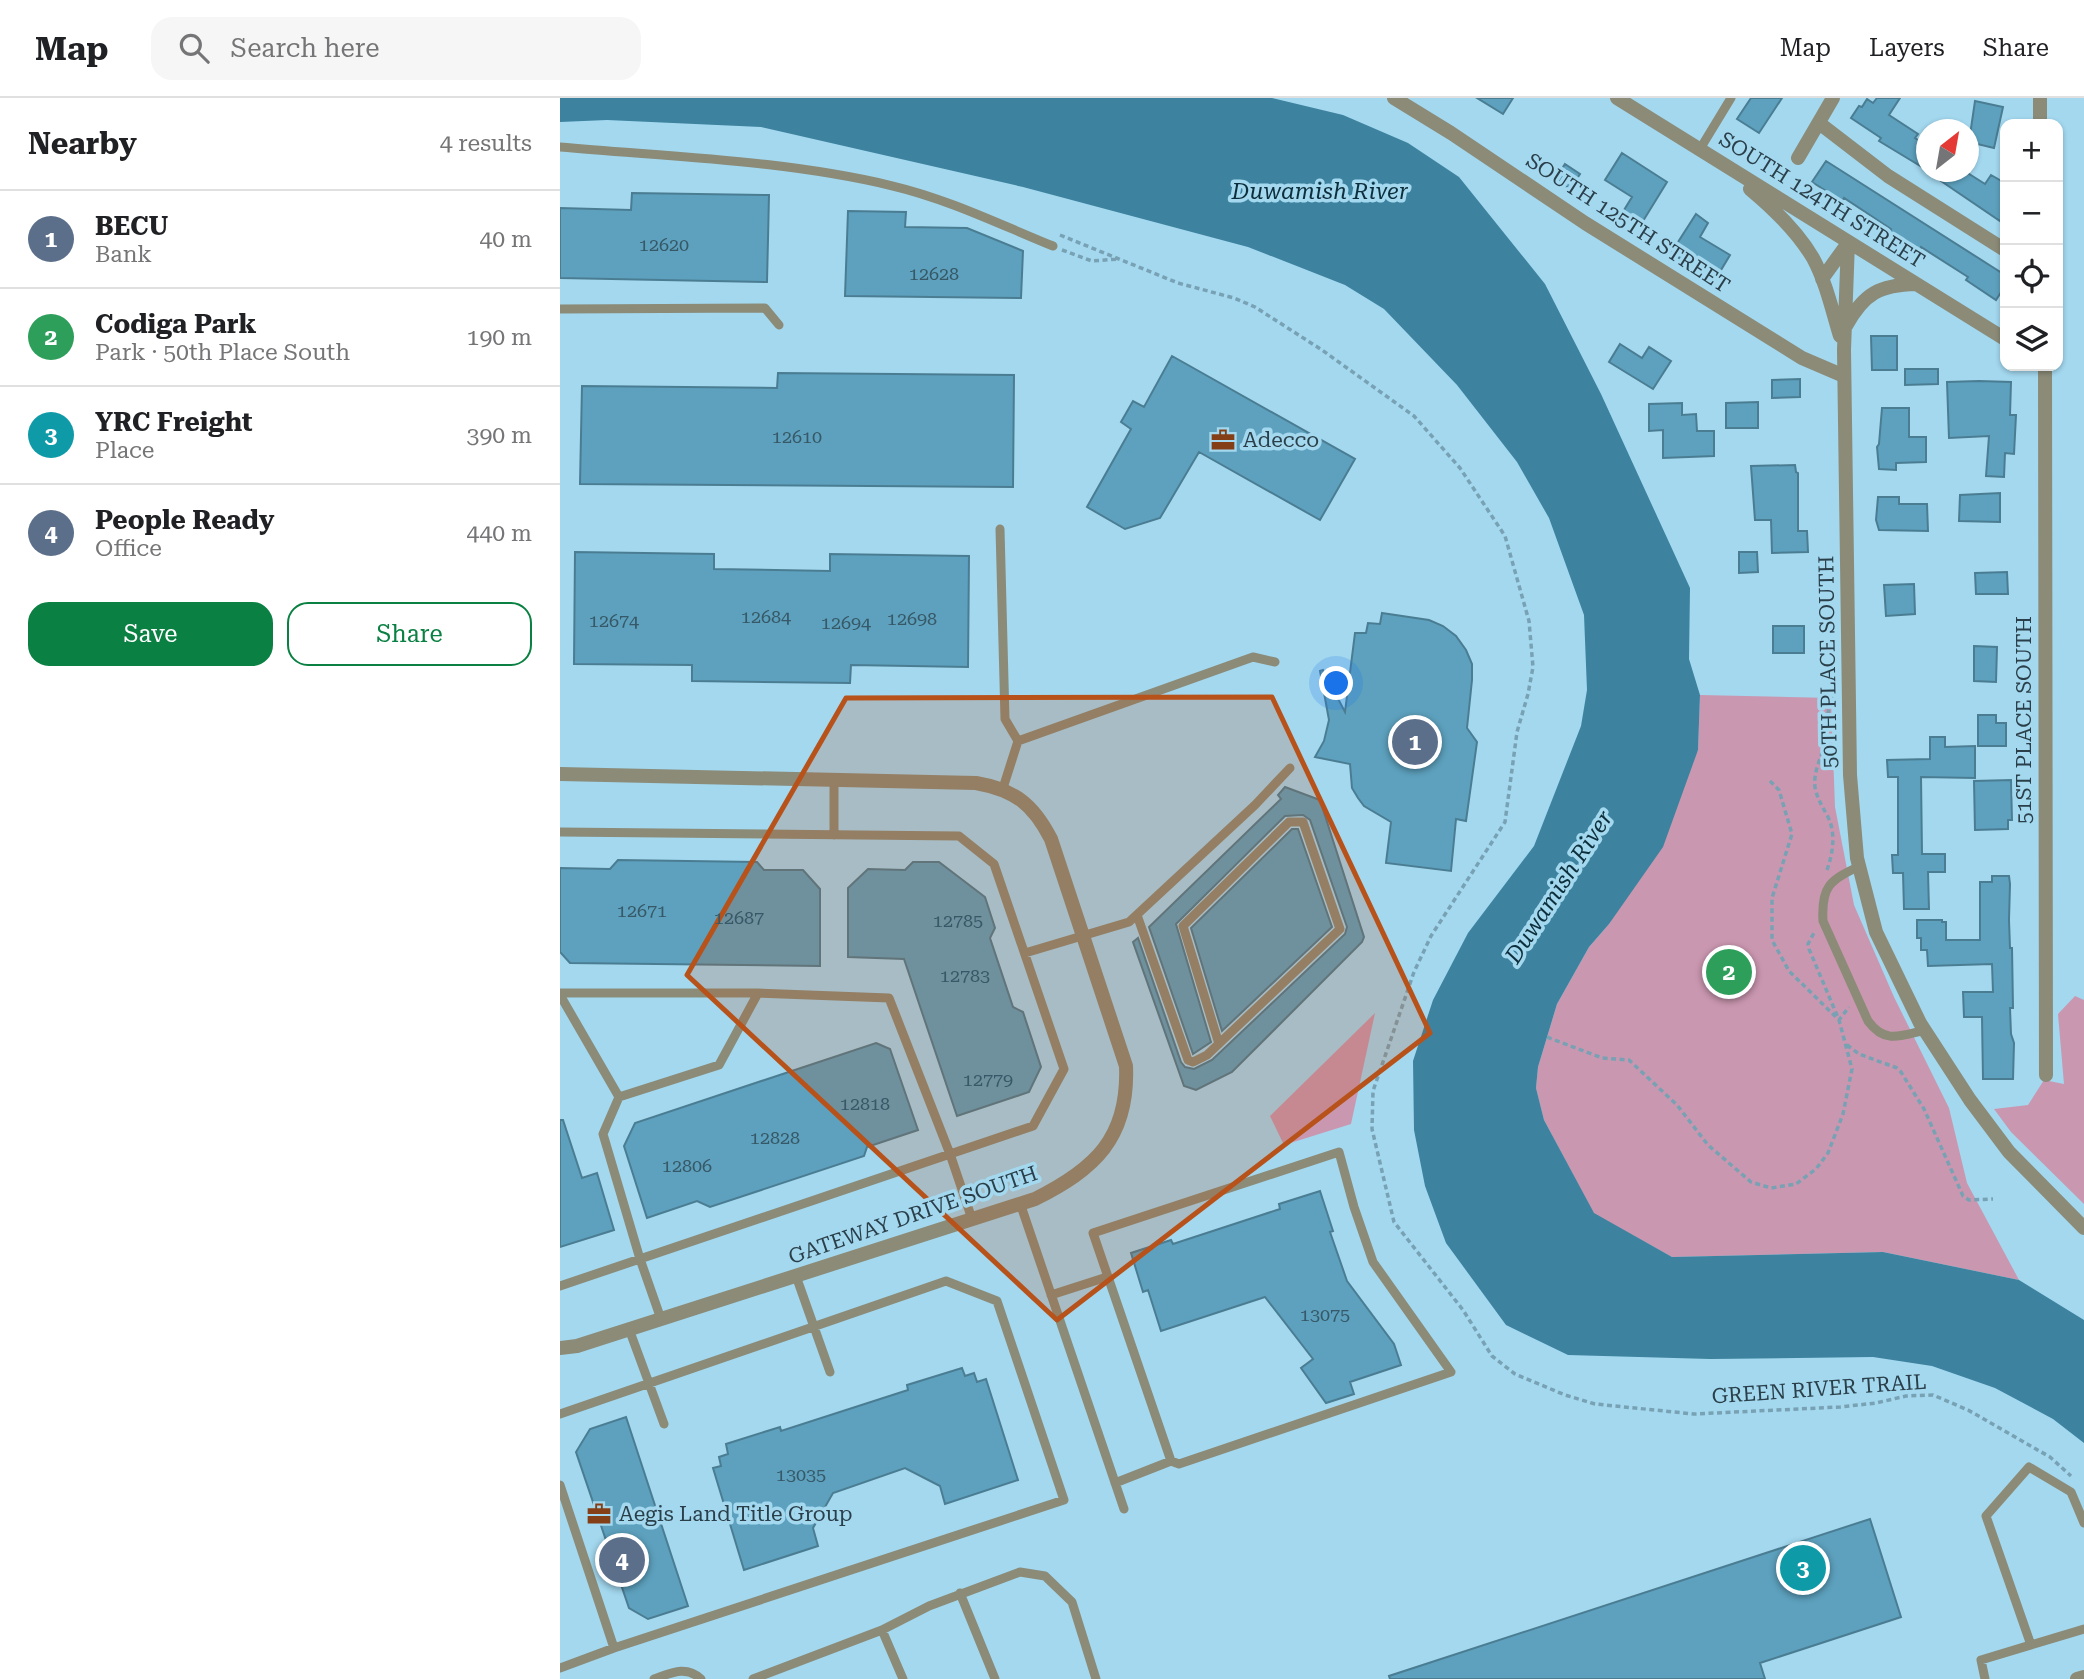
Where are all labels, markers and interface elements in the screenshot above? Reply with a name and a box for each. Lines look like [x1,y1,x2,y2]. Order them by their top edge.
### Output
search box [151,17,641,80]
text: Map [35,29,109,68]
icon: search [175,29,213,67]
text: Search here [231,33,380,63]
text: Map [1780,34,1831,62]
text: Layers [1869,34,1945,62]
text: Share [1983,34,2049,62]
north arrow [1916,119,1979,182]
map controls [2000,119,2063,371]
button: + [2000,119,2063,182]
text: Nearby [28,126,137,161]
street label: SOUTH 124TH STREET [1715,127,1929,273]
text: 4 results [440,130,532,157]
street label: SOUTH 125TH STREET [1522,148,1734,298]
water label: Duwamish River [1231,178,1409,205]
button: − [2000,182,2063,245]
text: BECU [95,211,168,241]
text: 1 [45,226,57,253]
text: 40 m [479,226,532,253]
house number: 12620 [639,234,689,255]
text: Bank [95,241,152,268]
button: locate [2000,245,2063,308]
house number: 12628 [909,263,959,284]
button: layers [2000,308,2063,371]
text: Codiga Park [95,309,256,339]
text: 2 [45,324,57,351]
text: 190 m [467,324,532,351]
text: Park · 50th Place South [95,339,350,366]
text: YRC Freight [95,407,253,437]
text: 3 [45,422,57,449]
text: 390 m [467,422,532,449]
house number: 12610 [772,426,822,447]
office icon: Adecco [1209,426,1237,454]
place label: Adecco [1243,428,1319,452]
text: Place [95,437,154,464]
text: People Ready [95,505,275,535]
text: 4 [45,520,57,547]
text: 440 m [467,520,532,547]
text: Office [95,535,162,562]
street label: 50TH PLACE SOUTH [1814,555,1842,769]
button: Save [28,602,273,666]
button: Share [287,602,532,666]
house number: 12684 [741,606,791,627]
house number: 12698 [887,608,937,629]
house number: 12674 [589,610,639,631]
house number: 12694 [821,612,871,633]
street label: 51ST PLACE SOUTH [2012,616,2036,824]
your location [1319,666,1353,700]
pin: 1 [1392,716,1438,768]
water label: Duwamish River [1499,805,1619,969]
house number: 12671 [617,900,667,921]
house number: 12687 [714,907,764,928]
house number: 12785 [933,910,983,931]
pin: 2 [1706,946,1752,998]
house number: 12783 [940,965,990,986]
house number: 12779 [963,1069,1013,1090]
house number: 12818 [840,1093,890,1114]
house number: 12828 [750,1127,800,1148]
house number: 12806 [662,1155,712,1176]
street label: GATEWAY DRIVE SOUTH [785,1161,1041,1269]
house number: 13075 [1300,1304,1350,1325]
street label: GREEN RIVER TRAIL [1711,1370,1927,1408]
house number: 13035 [776,1464,826,1485]
office icon: Aegis Land Title Group [585,1500,613,1528]
place label: Aegis Land Title Group [619,1502,853,1526]
pin: 4 [599,1534,645,1586]
pin: 3 [1780,1542,1826,1594]

